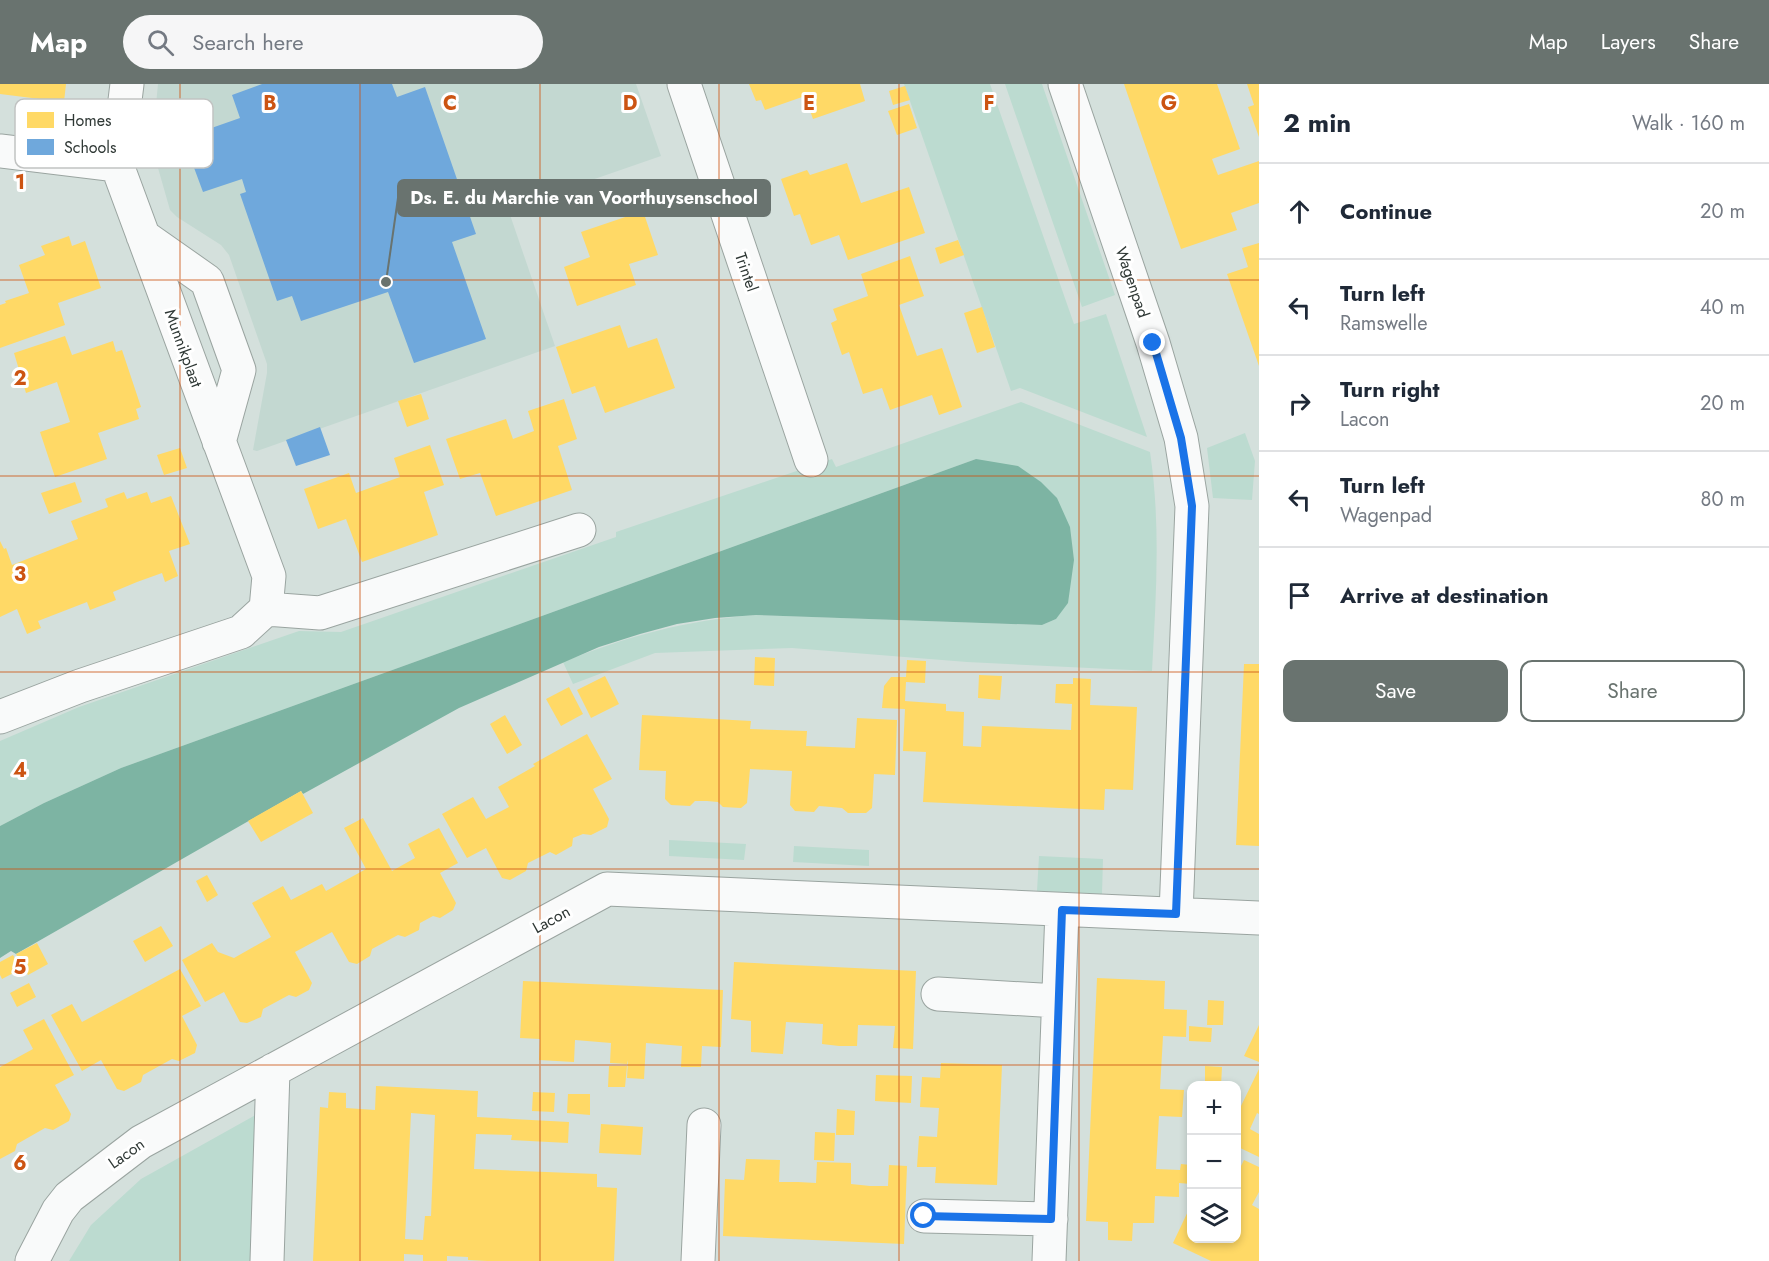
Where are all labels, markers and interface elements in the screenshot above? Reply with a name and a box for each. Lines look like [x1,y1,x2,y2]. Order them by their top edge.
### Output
search box [123,15,543,69]
text: Map [30,22,87,63]
icon: search [144,26,177,59]
text: Search here [192,26,304,58]
text: Map [1529,27,1568,57]
text: Layers [1601,27,1656,57]
text: Share [1689,27,1739,57]
text: B [263,89,277,118]
text: C [443,89,457,118]
text: D [623,89,637,118]
text: E [803,89,815,118]
text: F [983,89,995,118]
text: G [1161,89,1177,118]
legend [15,99,213,168]
text: 2 min [1283,104,1351,142]
text: Homes [64,109,111,132]
text: Walk · 160 m [1632,109,1745,138]
text: Schools [64,136,116,159]
text: 1 [15,168,25,197]
callout: Ds. E. du Marchie van Voorthuysenschool [398,180,770,216]
text: Ds. E. du Marchie van Voorthuysenschool [410,185,758,211]
icon: ahead [1283,195,1316,228]
text: Continue [1340,195,1432,227]
text: 20 m [1700,197,1745,226]
street label: Wagenpad [1110,244,1155,321]
street label: Trintel [729,250,764,295]
text: Turn left [1340,277,1425,309]
icon: left [1283,291,1316,324]
text: 40 m [1700,293,1745,322]
street label: Munnikplaat [159,306,208,390]
text: Ramswelle [1340,309,1427,338]
route end [1139,329,1165,355]
text: 2 [13,364,27,393]
text: Turn right [1340,373,1440,405]
icon: right [1283,387,1316,420]
text: 20 m [1700,389,1745,418]
text: Lacon [1340,405,1390,434]
text: Turn left [1340,469,1425,501]
icon: left [1283,483,1316,516]
text: 80 m [1700,485,1745,514]
text: Wagenpad [1340,501,1432,530]
text: 3 [14,560,26,589]
icon: arrive [1283,579,1316,612]
text: Arrive at destination [1340,579,1549,611]
button: Save [1283,660,1508,722]
button: Share [1520,660,1745,722]
text: 4 [13,756,27,785]
street label: Lacon [528,900,574,939]
text: 5 [14,953,27,982]
map controls [1187,1081,1241,1243]
button: + [1187,1081,1241,1135]
street label: Lacon [103,1133,149,1174]
button: − [1187,1135,1241,1189]
text: 6 [13,1149,27,1178]
button: layers [1187,1189,1241,1243]
route start [910,1202,936,1228]

